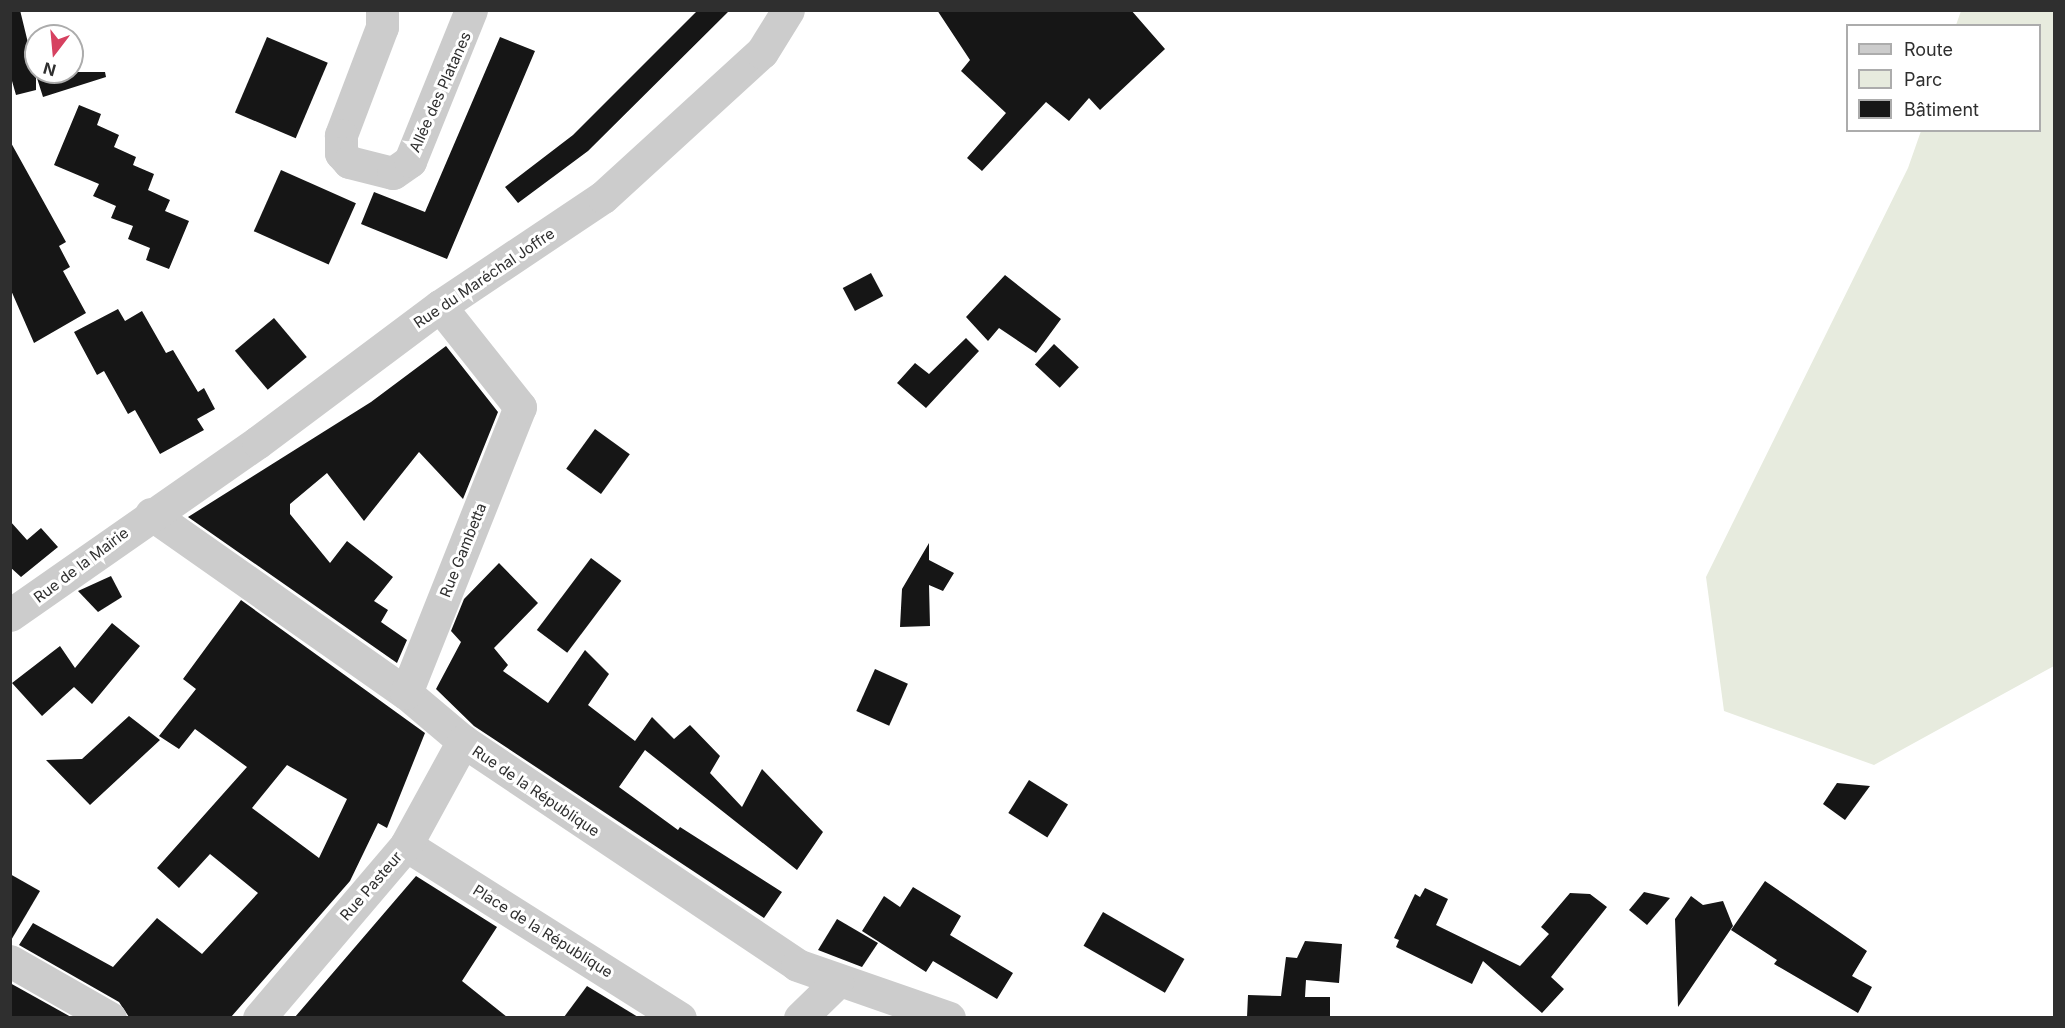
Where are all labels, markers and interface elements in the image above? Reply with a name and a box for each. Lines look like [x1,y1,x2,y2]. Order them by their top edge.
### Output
north arrow [24,24,84,84]
legend [1846,24,2041,132]
street label: Allée des Platanes [405,29,475,155]
text: Route [1904,39,1953,60]
text: N [41,58,58,81]
text: Parc [1904,69,1942,90]
text: Bâtiment [1904,99,1979,120]
street label: Rue du Maréchal Joffre [410,224,558,332]
street label: Rue Gambetta [436,500,490,600]
street label: Rue de la Mairie [30,524,132,606]
street label: Rue de la République [469,742,603,840]
street label: Rue Pasteur [336,848,406,924]
street label: Place de la République [470,881,616,981]

